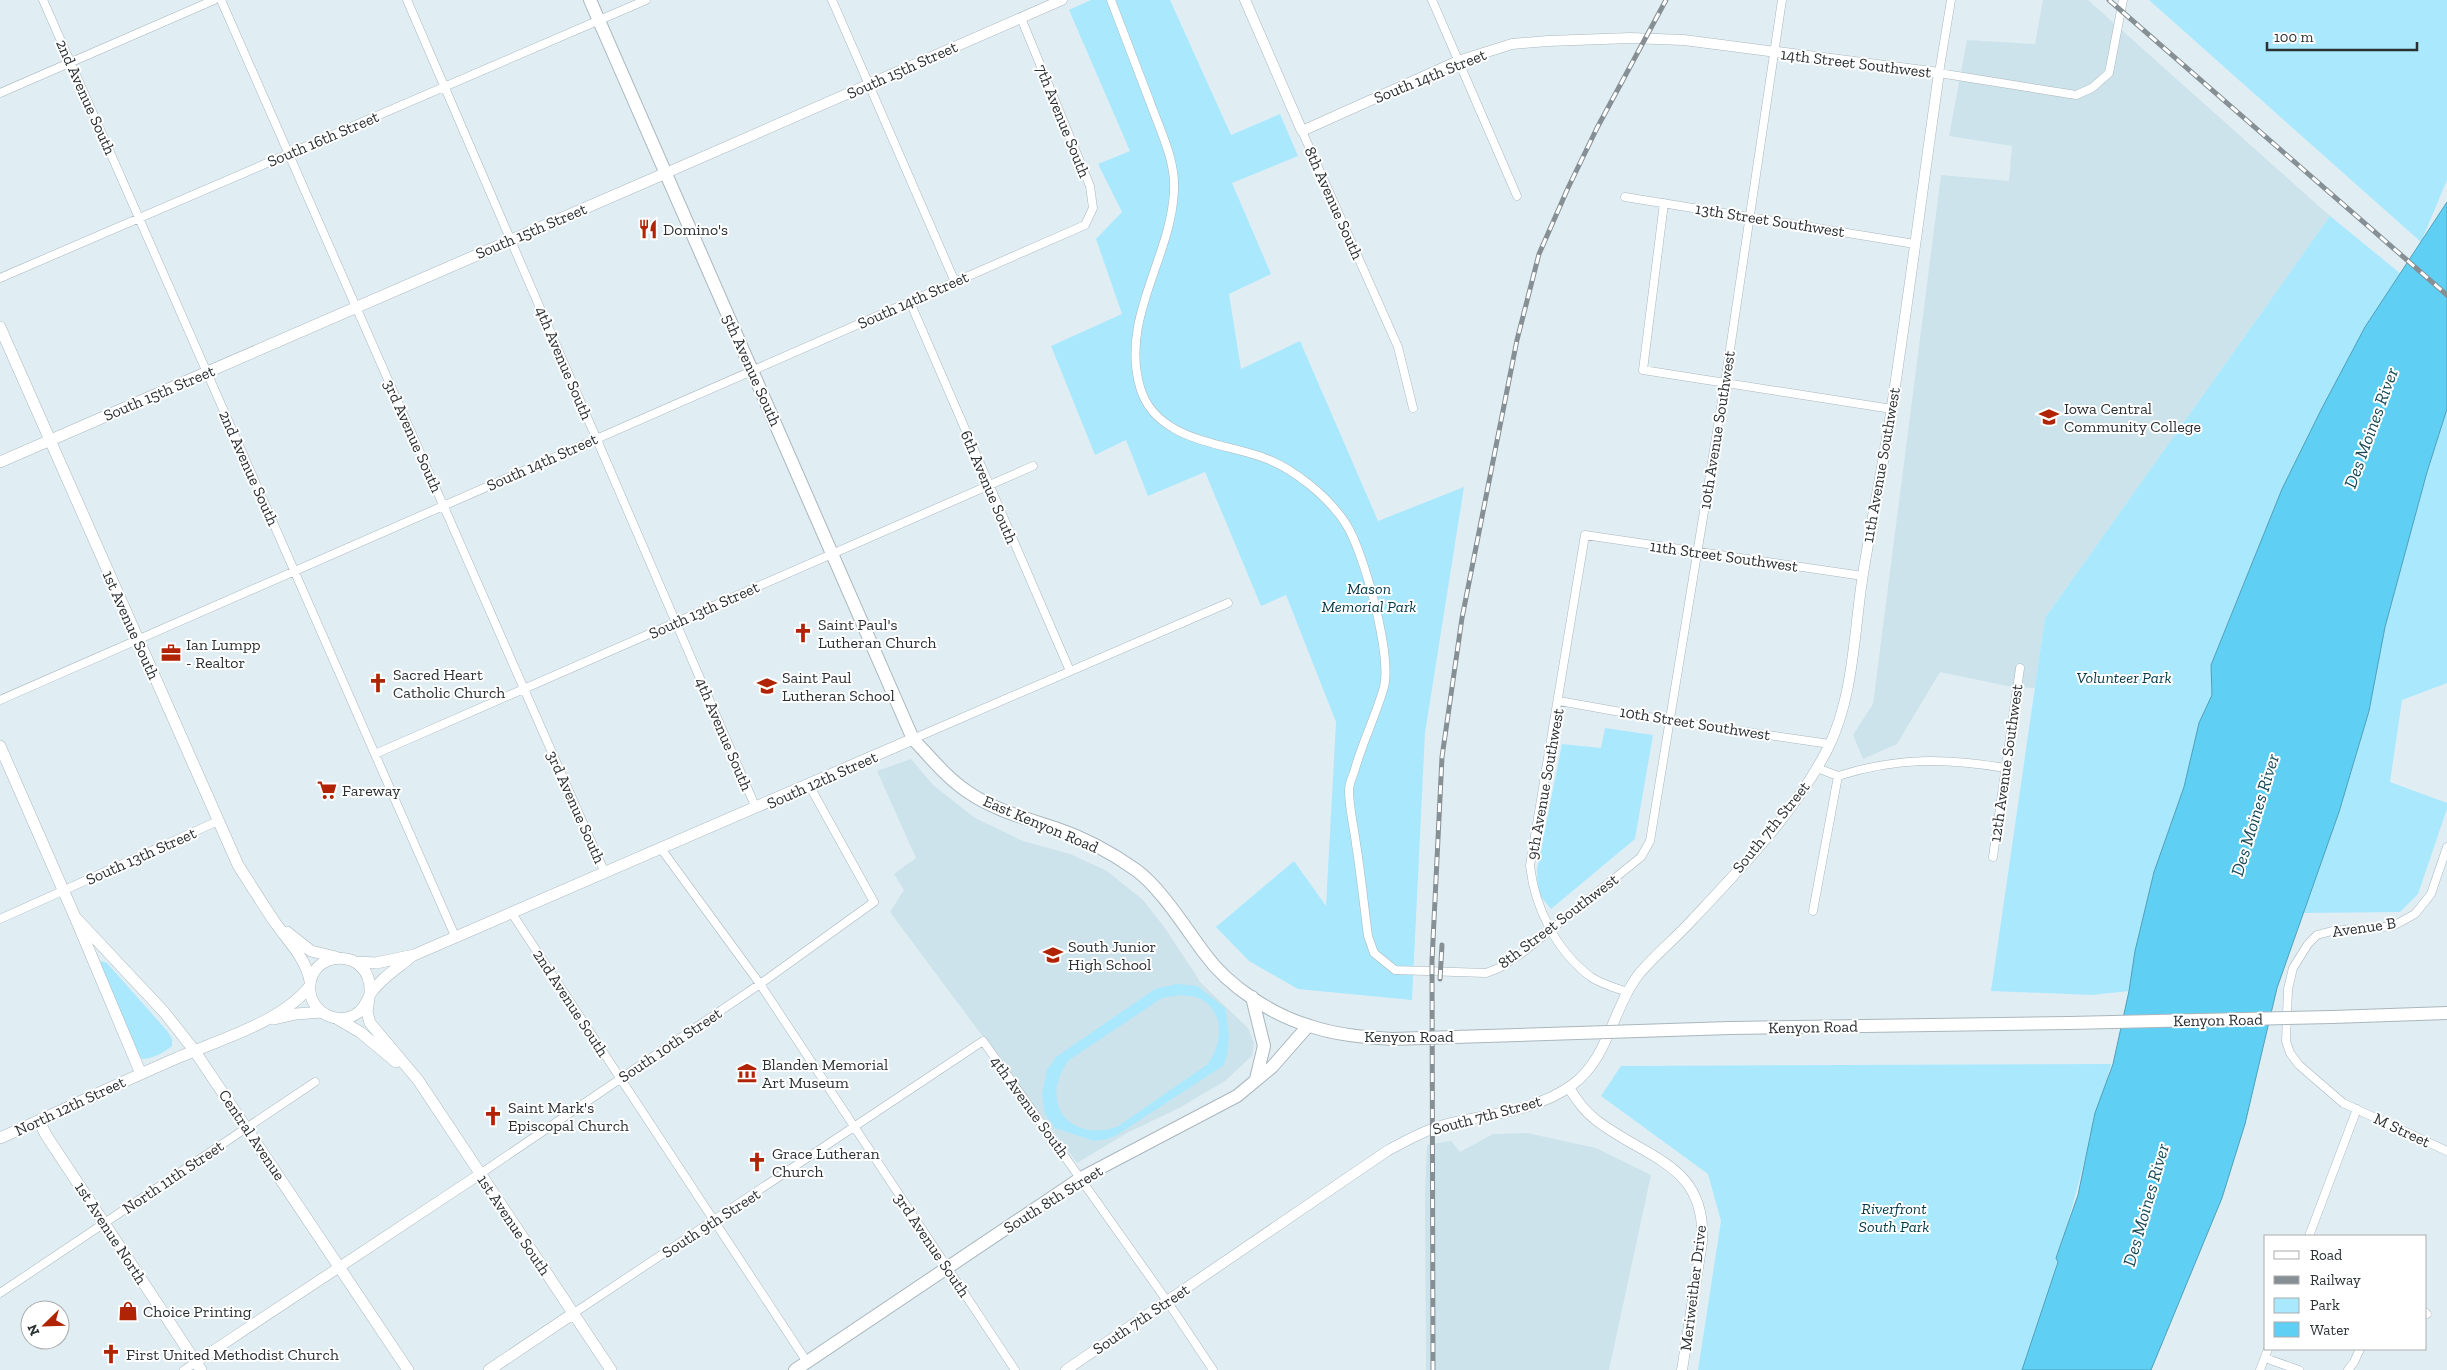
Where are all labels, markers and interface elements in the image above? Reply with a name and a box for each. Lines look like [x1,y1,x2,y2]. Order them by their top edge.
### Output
scale bar [2267,20,2417,52]
text: 100 m [2274,28,2313,46]
street label: 2nd Avenue South [52,36,120,158]
street label: South 15th Street [844,37,960,103]
street label: 14th Street Southwest [1780,44,1933,82]
street label: South 14th Street [1371,45,1489,107]
street label: 7th Avenue South [1032,62,1094,180]
street label: South 16th Street [264,107,382,171]
street label: 8th Avenue South [1301,144,1367,262]
street label: South 15th Street [473,199,590,263]
street label: 13th Street Southwest [1694,199,1846,241]
restaurant icon: Domino's [637,218,659,240]
place label: Domino's [663,220,728,239]
street label: South 14th Street [855,267,971,333]
street label: 4th Avenue South [532,303,596,423]
street label: 5th Avenue South [719,311,785,429]
street label: 10th Avenue Southwest [1695,349,1739,511]
street label: South 15th Street [101,361,218,425]
water label: Des Moines River [2339,364,2403,491]
street label: 3rd Avenue South [380,377,446,495]
street label: 11th Avenue Southwest [1858,386,1904,544]
place label: Iowa Central Community College [2064,399,2201,436]
school or university icon: Iowa Central Community College [2038,406,2060,428]
street label: 2nd Avenue South [215,407,283,529]
street label: 6th Avenue South [957,427,1021,547]
street label: South 14th Street [484,429,600,495]
street label: 11th Street Southwest [1649,536,1799,576]
street label: 1st Avenue South [98,568,164,682]
street label: South 13th Street [646,577,762,643]
park label: Mason Memorial Park [1321,579,1417,616]
place label: Saint Paul's Lutheran Church [818,615,937,652]
church icon: Saint Paul's Lutheran Church [792,622,814,644]
place label: Ian Lumpp - Realtor [186,635,261,672]
office icon: Ian Lumpp - Realtor [160,642,182,664]
place label: Sacred Heart Catholic Church [393,665,505,702]
place label: Saint Paul Lutheran School [782,668,895,705]
park label: Volunteer Park [2076,668,2172,687]
church icon: Sacred Heart Catholic Church [367,672,389,694]
street label: 4th Avenue South [692,674,756,794]
school or university icon: Saint Paul Lutheran School [756,675,778,697]
street label: 12th Avenue Southwest [1985,683,2027,843]
street label: 10th Street Southwest [1618,702,1772,744]
street label: 9th Avenue Southwest [1522,707,1568,861]
street label: South 12th Street [764,747,880,813]
street label: 3rd Avenue South [543,748,609,866]
water label: Des Moines River [2226,751,2284,879]
street label: South 7th Street [1728,777,1814,877]
supermarket icon: Fareway [316,779,338,801]
place label: Fareway [342,781,401,800]
street label: East Kenyon Road [981,791,1102,857]
street label: South 13th Street [83,823,199,889]
street label: 8th Street Southwest [1494,870,1622,972]
street label: Avenue B [2331,913,2397,941]
place label: South Junior High School [1068,937,1157,974]
school or university icon: South Junior High School [1042,944,1064,966]
street label: 2nd Avenue South [529,946,613,1060]
street label: South 10th Street [615,1004,725,1086]
street label: Kenyon Road [2173,1010,2263,1030]
street label: Kenyon Road [1768,1017,1858,1037]
street label: Kenyon Road [1364,1027,1454,1046]
street label: 4th Avenue South [987,1052,1073,1162]
place label: Blanden Memorial Art Museum [762,1055,888,1092]
museum icon: Blanden Memorial Art Museum [736,1062,758,1084]
street label: North 12th Street [12,1072,128,1140]
street label: Central Avenue [215,1086,289,1184]
street label: South 7th Street [1430,1091,1544,1139]
place label: Saint Mark's Episcopal Church [508,1098,629,1135]
church icon: Saint Mark's Episcopal Church [482,1105,504,1127]
street label: M Street [2371,1109,2433,1151]
street label: North 11th Street [119,1136,227,1218]
water label: Des Moines River [2118,1140,2174,1269]
place label: Grace Lutheran Church [772,1144,880,1181]
church icon: Grace Lutheran Church [746,1151,768,1173]
street label: South 8th Street [1000,1161,1106,1237]
street label: 1st Avenue South [473,1171,555,1279]
street label: 1st Avenue North [71,1178,151,1288]
street label: South 9th Street [658,1184,764,1262]
street label: 3rd Avenue South [890,1189,974,1301]
park label: Riverfront South Park [1859,1199,1929,1236]
street label: Meriweither Drive [1676,1224,1710,1352]
legend [2264,1235,2427,1350]
text: Road [2310,1246,2343,1264]
text: Railway [2310,1271,2361,1289]
street label: South 7th Street [1089,1280,1193,1358]
text: Park [2310,1296,2340,1314]
north arrow [20,1300,70,1350]
shop icon: Choice Printing [117,1300,139,1322]
place label: Choice Printing [143,1302,252,1321]
text: N [23,1321,43,1338]
text: Water [2310,1321,2350,1339]
church icon: First United Methodist Church [100,1343,122,1365]
place label: First United Methodist Church [126,1345,339,1364]

